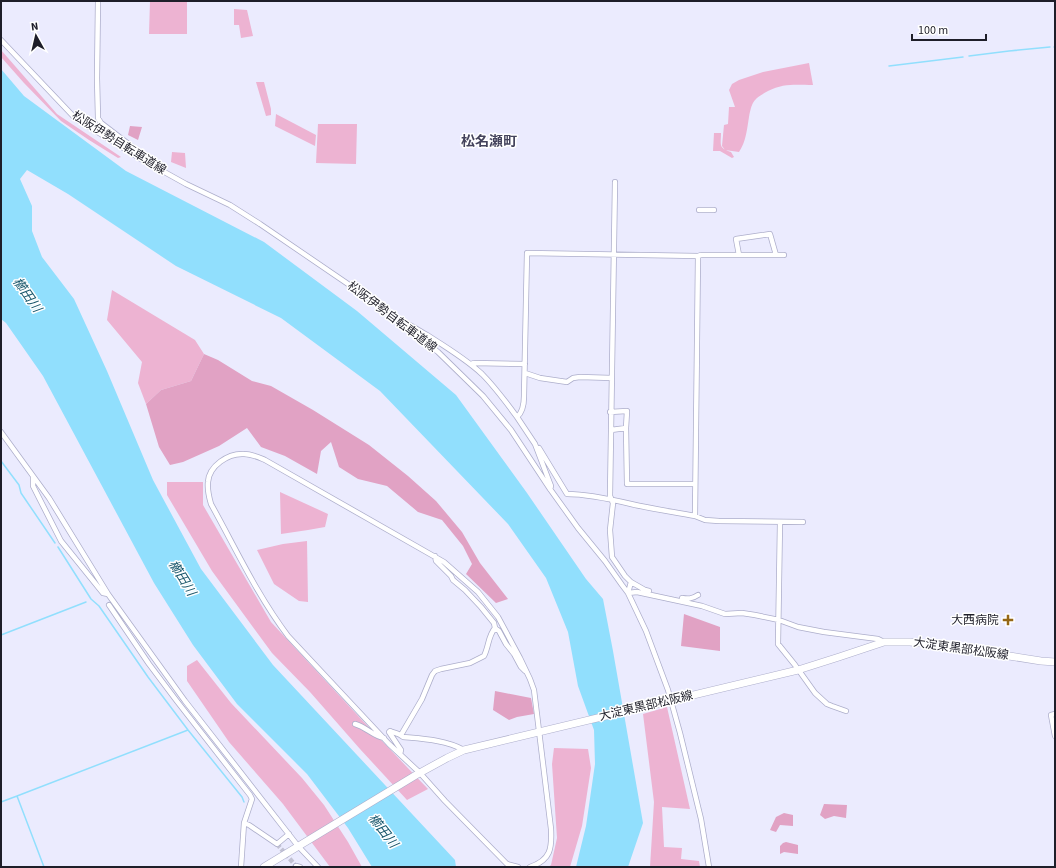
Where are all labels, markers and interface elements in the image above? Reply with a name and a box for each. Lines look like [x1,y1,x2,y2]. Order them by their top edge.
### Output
north arrow [16,16,56,56]
scale bar [912,16,986,42]
text: N [30,19,39,35]
text: 100 m [918,22,948,39]
street label: 松阪伊勢自転車道線 [69,107,169,179]
district label: 松名瀬町 [461,132,517,152]
water label: 櫛田川 [8,274,47,318]
street label: 松阪伊勢自転車道線 [344,278,440,356]
water label: 櫛田川 [164,557,201,601]
place label: 大西病院 [951,612,999,629]
marker: 大西病院 [1002,614,1014,626]
street label: 大淀東黒部松阪線 [912,634,1010,664]
street label: 大淀東黒部松阪線 [597,687,695,725]
water label: 櫛田川 [364,810,403,853]

